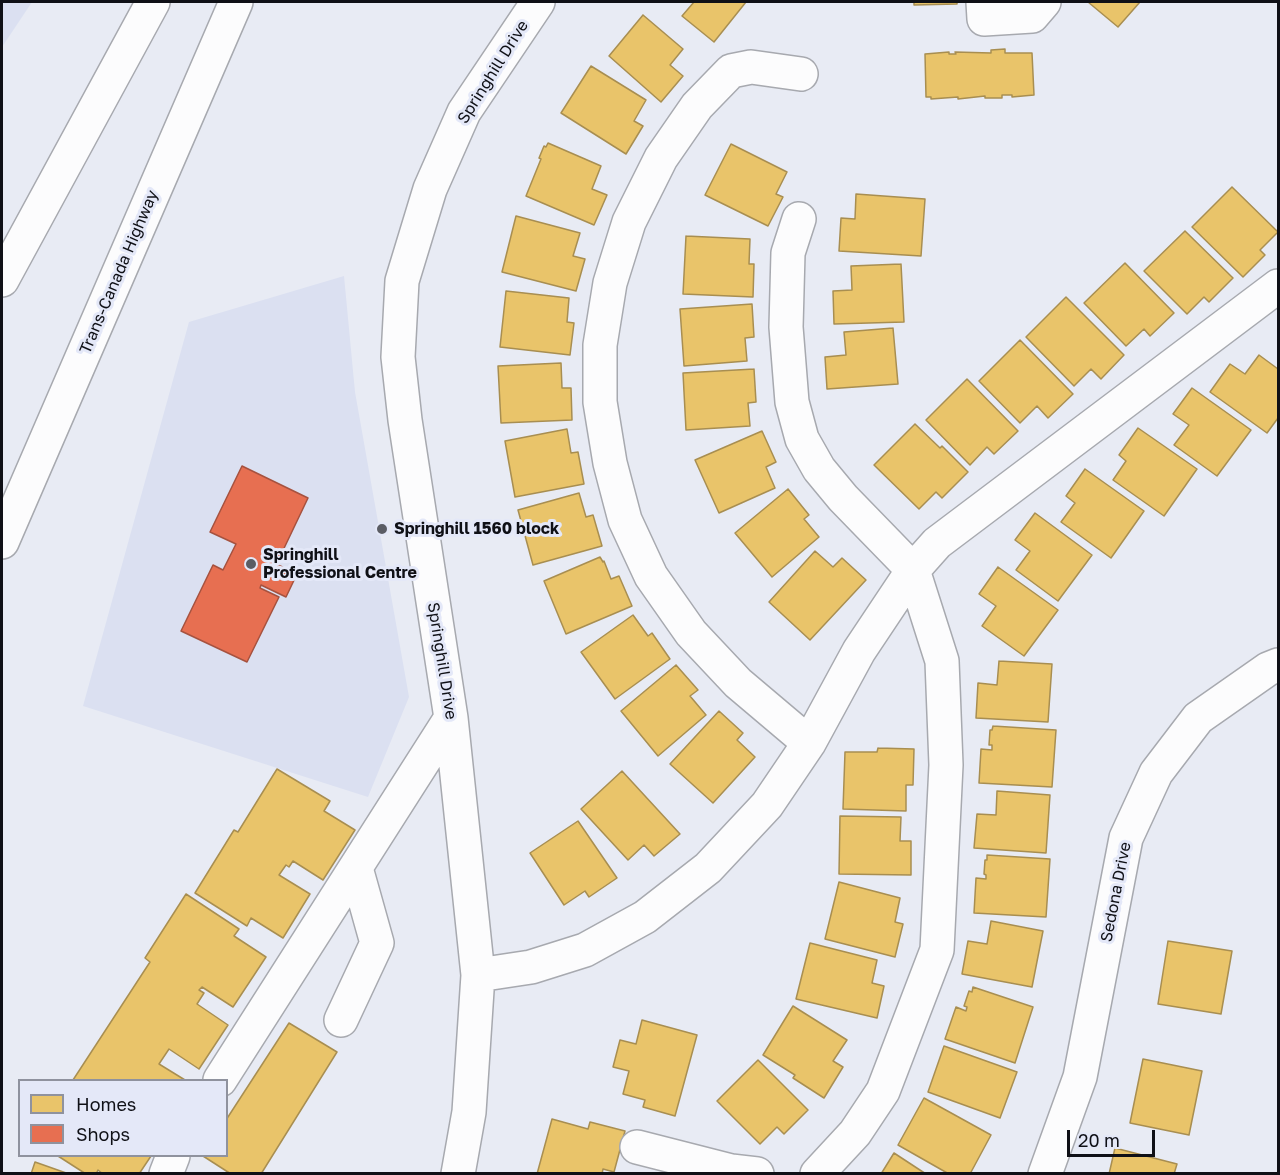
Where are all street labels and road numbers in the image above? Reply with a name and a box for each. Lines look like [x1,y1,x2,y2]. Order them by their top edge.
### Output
street label: Springhill Drive [454,17,532,127]
street label: Trans-Canada Highway [76,187,162,357]
street label: Springhill Drive [423,601,461,721]
street label: Sedona Drive [1097,840,1135,944]

